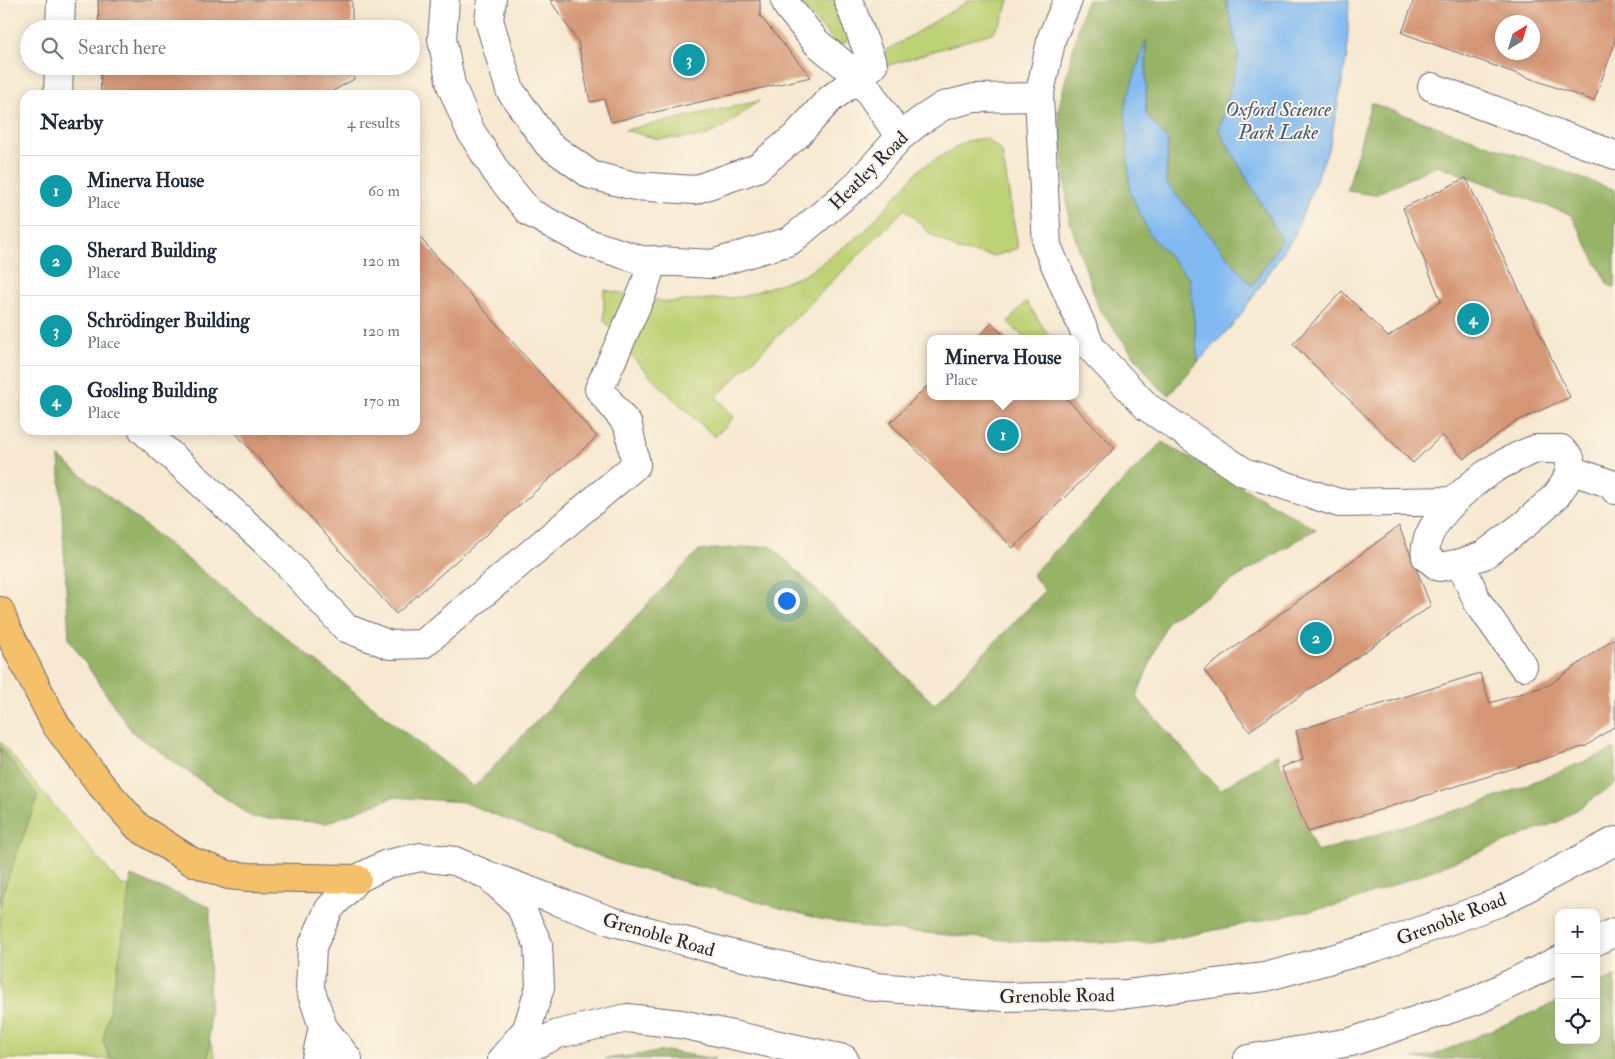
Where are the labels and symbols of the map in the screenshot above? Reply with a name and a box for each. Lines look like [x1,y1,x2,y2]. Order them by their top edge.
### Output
north arrow [1495,15,1540,60]
pin: 3 [673,41,705,79]
water label: Oxford Science Park Lake [1225,97,1331,145]
street label: Heatley Road [824,126,914,215]
pin: 4 [1457,300,1489,338]
pin: 1 [987,416,1019,454]
your location [774,588,800,614]
pin: 2 [1300,619,1332,657]
street label: Grenoble Road [1393,887,1510,951]
street label: Grenoble Road [600,908,718,963]
street label: Grenoble Road [999,983,1116,1009]

